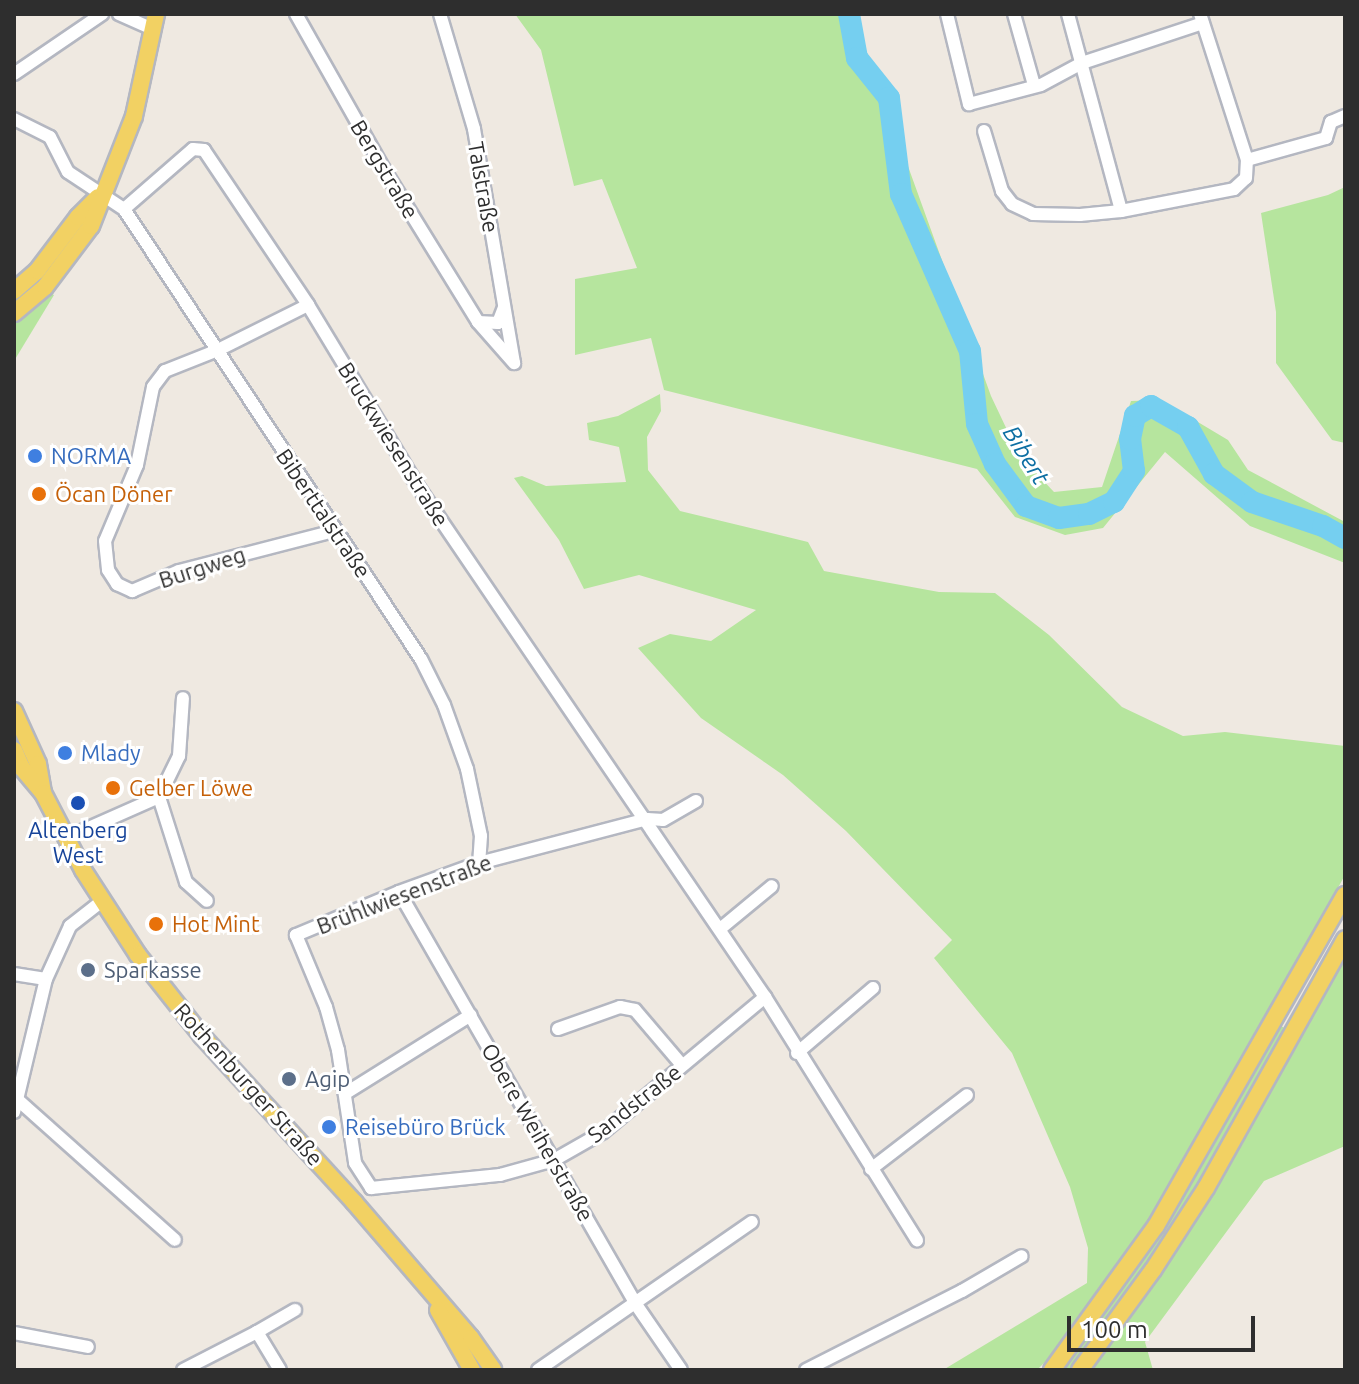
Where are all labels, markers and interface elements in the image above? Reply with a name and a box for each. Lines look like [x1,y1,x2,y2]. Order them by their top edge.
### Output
street label: Bergstraße [345,115,425,223]
street label: Talstraße [463,140,505,234]
street label: Bruckwiesenstraße [333,357,455,531]
water label: Bibert [997,420,1055,490]
place label: NORMA [51,443,131,469]
street label: Biberttalstraße [271,443,377,583]
marker: NORMA [26,447,44,465]
place label: Öcan Döner [55,481,173,507]
marker: Öcan Döner [30,485,48,503]
street label: Burgweg [155,541,249,593]
place label: Mlady [81,740,141,766]
marker: Mlady [56,744,74,762]
place label: Gelber Löwe [129,775,253,801]
marker: Gelber Löwe [104,779,122,797]
marker: Altenberg West [69,794,87,812]
place label: Altenberg West [28,816,128,868]
street label: Brühlwiesenstraße [313,848,495,940]
place label: Hot Mint [172,911,260,937]
marker: Hot Mint [147,915,165,933]
place label: Sparkasse [104,957,202,983]
marker: Sparkasse [79,961,97,979]
street label: Rothenburger Straße [169,997,329,1171]
street label: Obere Weiherstraße [476,1038,600,1226]
street label: Sandstraße [582,1058,686,1148]
place label: Agip [305,1066,350,1092]
marker: Agip [280,1070,298,1088]
place label: Reisebüro Brück [345,1114,506,1140]
marker: Reisebüro Brück [320,1118,338,1136]
scale bar [1071,1300,1259,1350]
text: 100 m [1081,1316,1148,1343]

